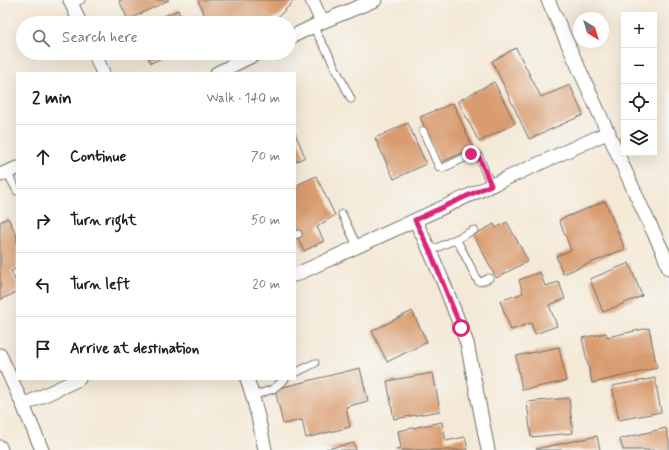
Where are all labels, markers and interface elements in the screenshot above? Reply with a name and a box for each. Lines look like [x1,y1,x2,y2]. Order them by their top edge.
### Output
north arrow [573,12,609,48]
map controls [621,12,657,156]
button: + [621,12,657,48]
search box [16,16,296,60]
icon: search [30,27,52,49]
text: Search here [62,28,138,48]
button: − [621,48,657,84]
button: locate [621,84,657,120]
text: 2 min [32,87,72,109]
text: Walk · 140 m [207,90,280,107]
button: layers [621,120,657,156]
route end [462,145,480,163]
icon: ahead [32,146,54,168]
text: Continue [70,147,126,167]
text: 70 m [251,148,280,165]
icon: right [32,210,54,232]
text: Turn right [70,211,137,231]
text: 50 m [251,212,280,229]
icon: left [32,274,54,296]
text: Turn left [70,275,130,295]
text: 20 m [252,276,280,293]
route start [452,319,470,337]
icon: arrive [32,338,54,360]
text: Arrive at destination [70,339,199,359]

